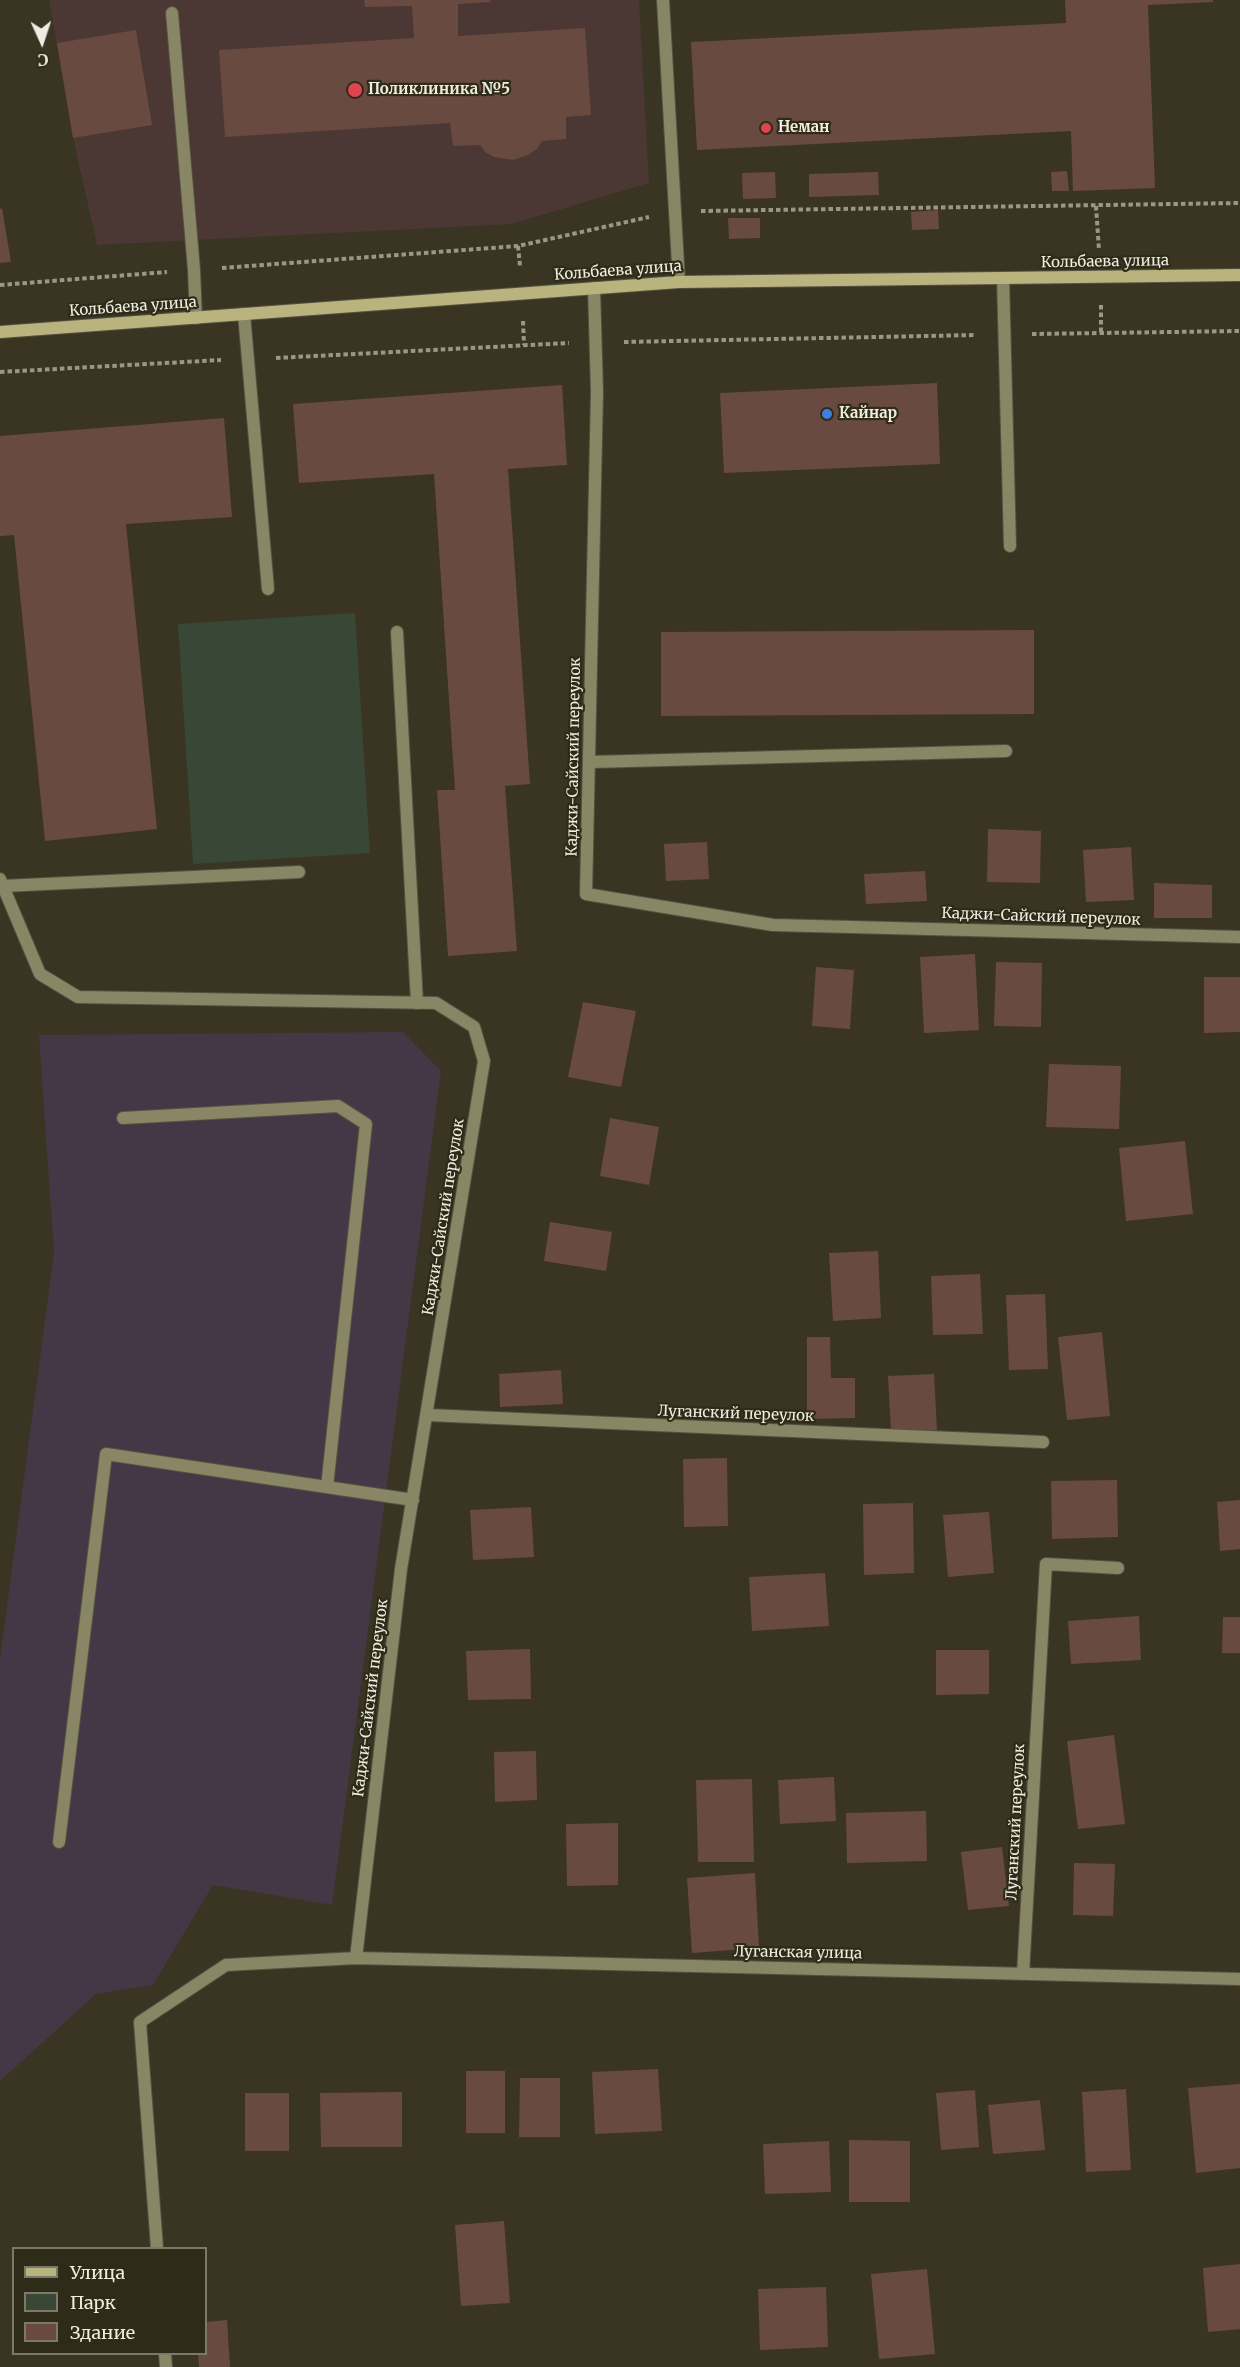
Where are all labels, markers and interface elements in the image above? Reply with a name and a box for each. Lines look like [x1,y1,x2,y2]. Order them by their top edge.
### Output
north arrow [12,12,72,72]
text: С [37,50,49,70]
marker: Поликлиника №5 [346,81,364,99]
place label: Поликлиника №5 [368,81,510,99]
place label: Неман [778,119,830,137]
marker: Неман [759,121,773,135]
street label: Кольбаева улица [1041,252,1169,272]
street label: Кольбаева улица [554,258,682,284]
street label: Кольбаева улица [69,294,197,320]
place label: Кайнар [839,405,897,423]
marker: Кайнар [820,407,834,421]
street label: Каджи-Сайский переулок [563,657,585,857]
street label: Каджи-Сайский переулок [941,905,1141,929]
street label: Каджи-Сайский переулок [420,1117,468,1317]
street label: Луганский переулок [657,1402,815,1426]
street label: Каджи-Сайский переулок [350,1598,392,1798]
street label: Луганский переулок [1003,1743,1029,1901]
street label: Луганская улица [734,1943,862,1963]
legend [12,2247,207,2355]
text: Улица [70,2261,125,2284]
text: Парк [70,2291,116,2314]
text: Здание [70,2321,135,2344]

